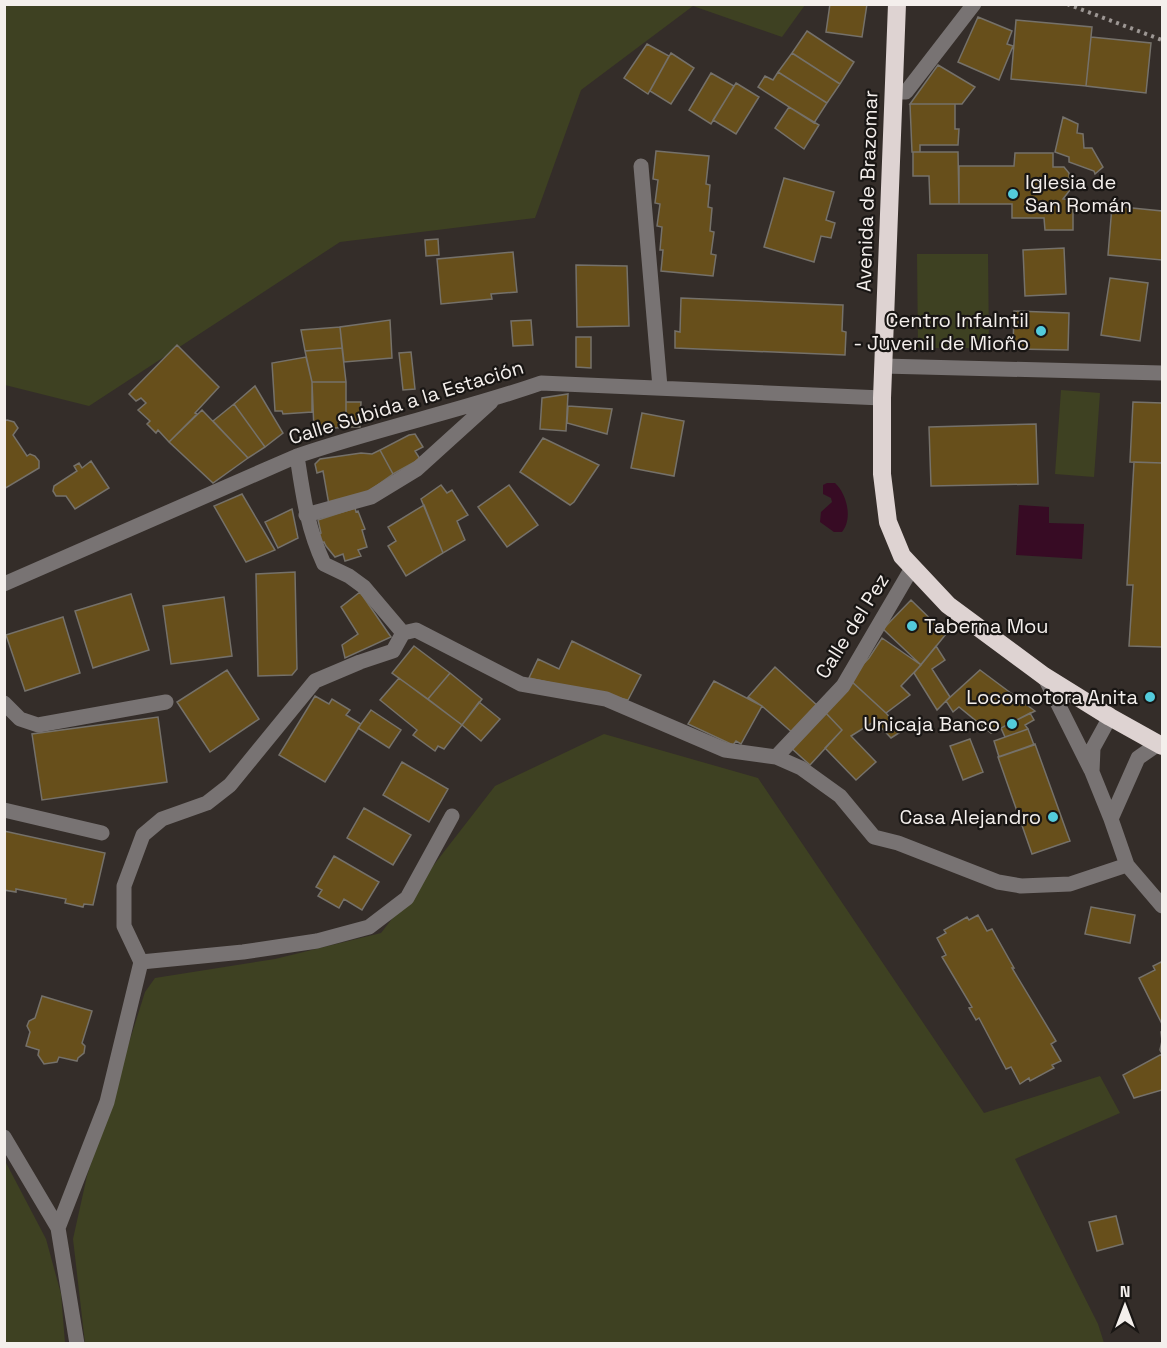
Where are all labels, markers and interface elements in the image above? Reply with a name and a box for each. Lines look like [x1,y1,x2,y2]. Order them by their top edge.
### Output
street label: Avenida de Brazomar [850,90,884,292]
place label: Iglesia de San Román [1025,169,1132,218]
marker: Iglesia de San Román [1006,187,1020,201]
place label: Centro Infalntil - Juvenil de Mioño [853,307,1029,356]
marker: Centro Infalntil - Juvenil de Mioño [1034,324,1048,338]
street label: Calle Subida a la Estación [285,354,527,450]
street label: Calle del Pez [809,568,895,684]
place label: Taberna Mou [924,613,1049,639]
marker: Taberna Mou [905,619,919,633]
place label: Locomotora Anita [966,684,1138,710]
marker: Locomotora Anita [1143,690,1157,704]
place label: Unicaja Banco [863,711,1000,737]
marker: Unicaja Banco [1005,717,1019,731]
place label: Casa Alejandro [899,804,1041,830]
marker: Casa Alejandro [1046,810,1060,824]
north arrow [1095,1276,1155,1336]
text: N [1120,1281,1130,1302]

